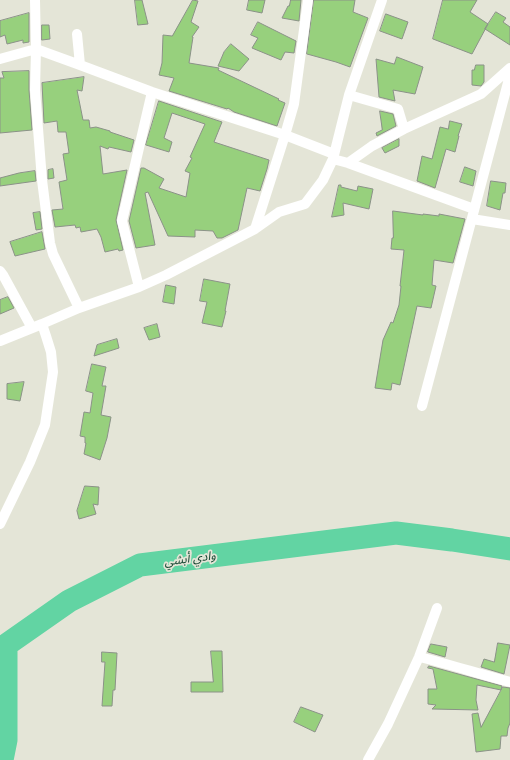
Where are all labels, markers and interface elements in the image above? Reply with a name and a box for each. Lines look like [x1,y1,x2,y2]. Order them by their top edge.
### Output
water label: وادي أبشي [164,549,216,569]

